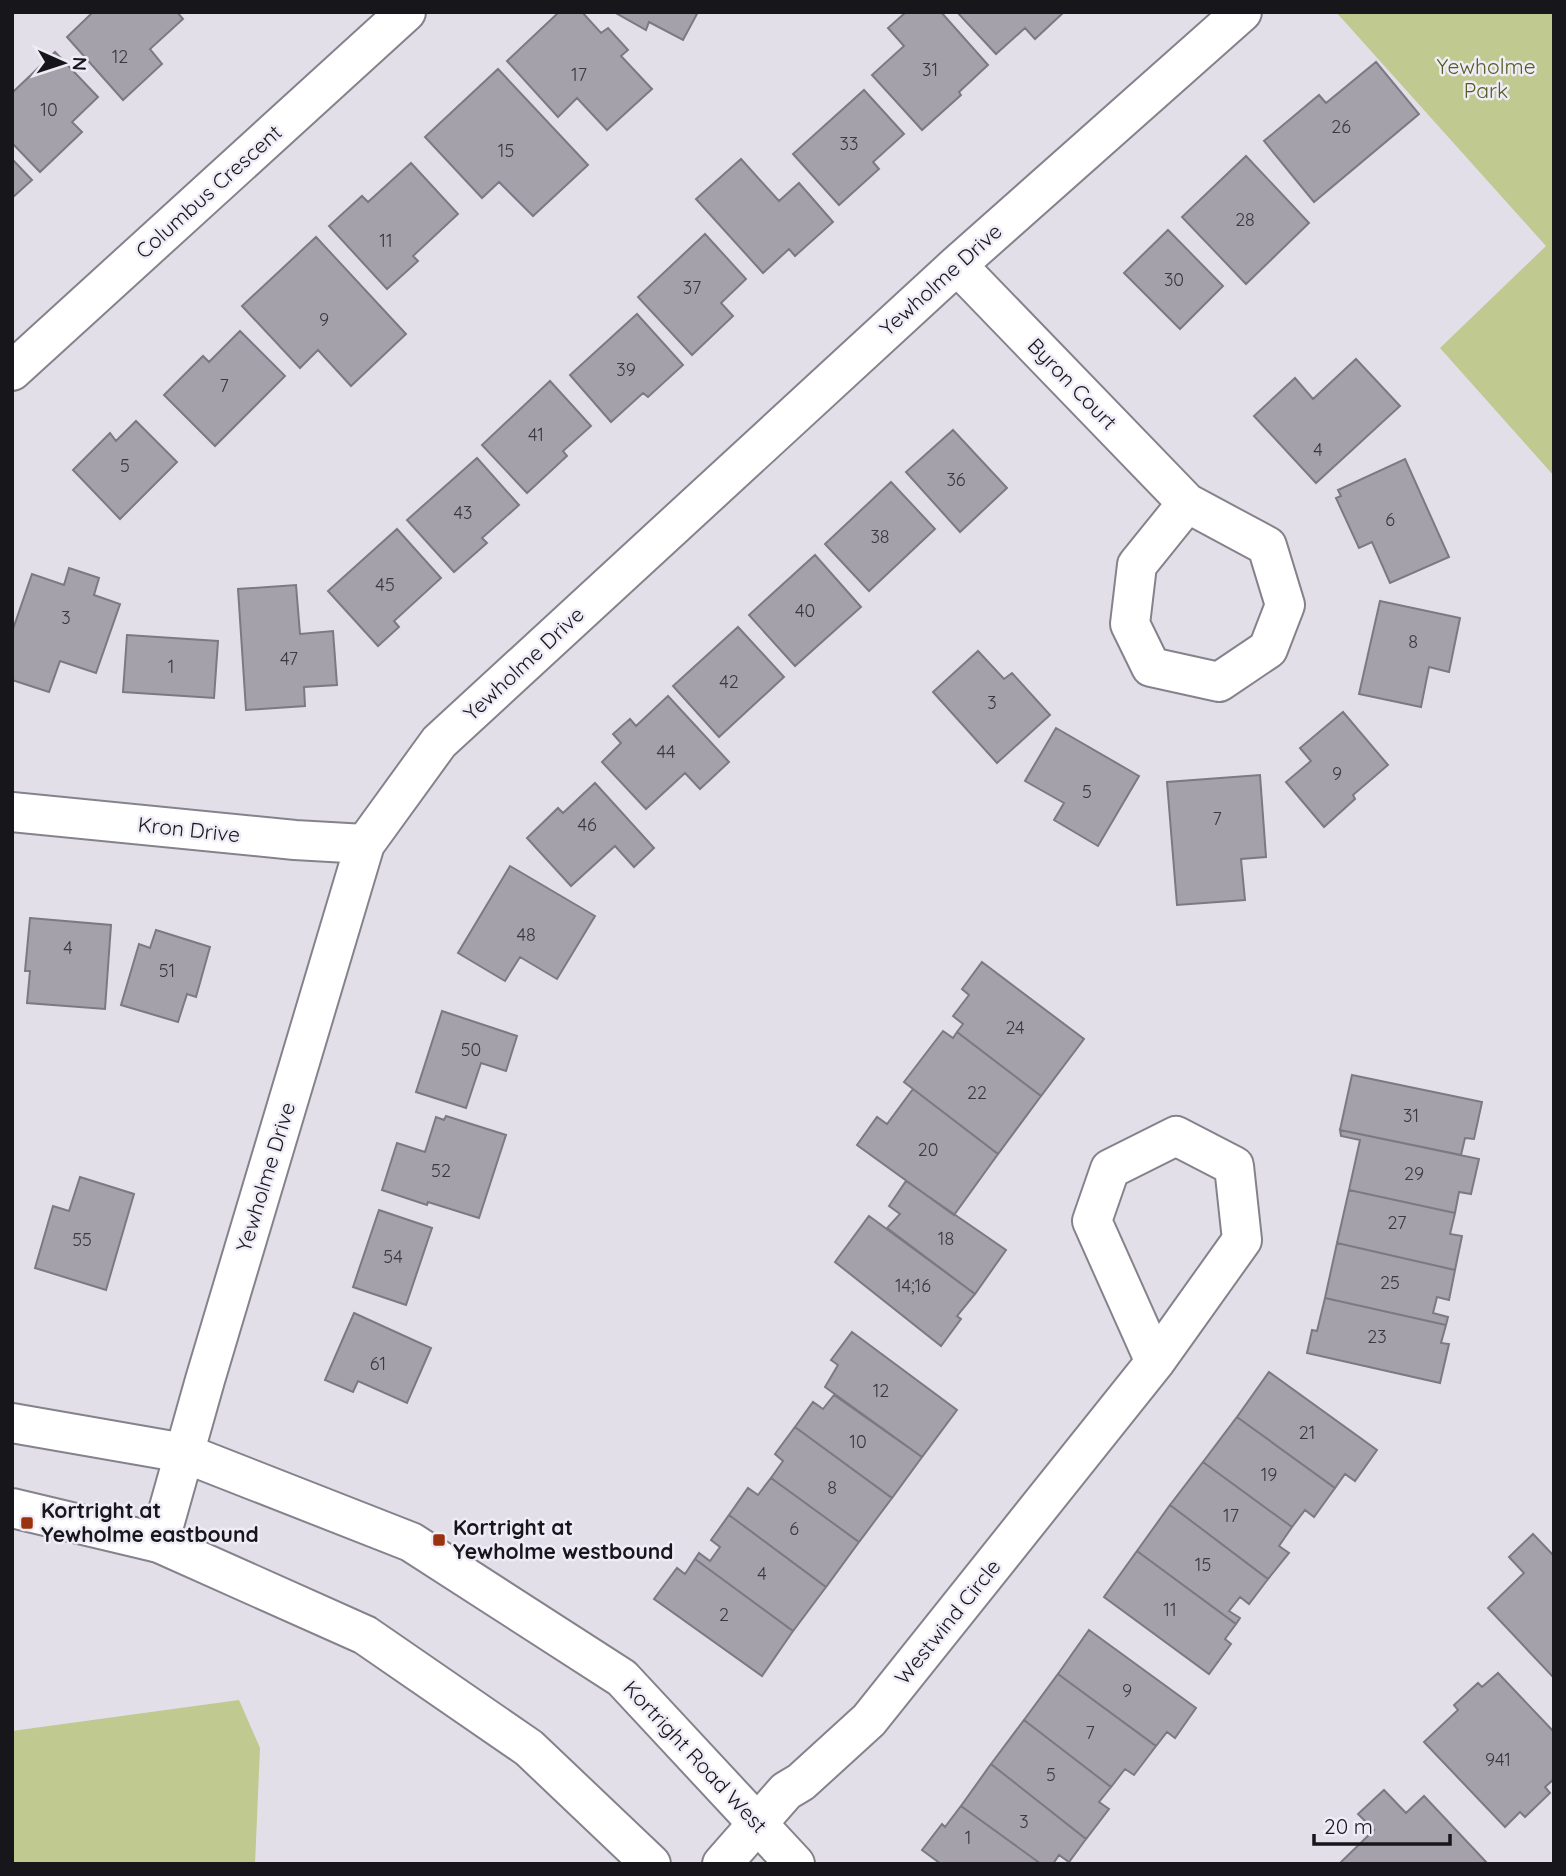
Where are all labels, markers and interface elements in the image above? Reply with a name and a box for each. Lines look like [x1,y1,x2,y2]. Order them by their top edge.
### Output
north arrow [28,28,98,98]
house number: 12 [112,45,128,68]
park label: Yewholme Park [1437,53,1536,103]
text: N [68,56,92,71]
house number: 31 [922,58,938,81]
house number: 17 [571,63,587,86]
house number: 10 [40,98,58,121]
house number: 26 [1331,115,1351,138]
street label: Columbus Crescent [130,119,287,264]
house number: 33 [840,132,858,155]
house number: 15 [498,139,514,162]
house number: 28 [1235,208,1255,231]
street label: Yewholme Drive [874,218,1007,341]
house number: 11 [379,229,393,252]
house number: 30 [1164,268,1184,291]
house number: 37 [683,276,701,299]
house number: 9 [319,308,329,331]
street label: Byron Court [1023,332,1123,435]
house number: 39 [616,358,636,381]
house number: 7 [219,374,229,397]
house number: 41 [528,423,544,446]
house number: 4 [1313,438,1323,461]
house number: 5 [120,454,130,477]
house number: 36 [946,468,966,491]
house number: 43 [454,501,472,524]
house number: 6 [1385,508,1395,531]
house number: 38 [870,525,890,548]
house number: 45 [375,573,395,596]
house number: 40 [795,599,815,622]
street label: Yewholme Drive [458,601,589,726]
house number: 3 [61,606,71,629]
house number: 8 [1408,630,1418,653]
house number: 47 [280,647,298,670]
house number: 1 [168,655,174,678]
house number: 42 [719,670,739,693]
house number: 3 [987,691,997,714]
house number: 44 [657,740,675,763]
house number: 9 [1332,762,1342,785]
house number: 5 [1082,780,1092,803]
house number: 7 [1212,807,1222,830]
street label: Kron Drive [137,811,242,847]
house number: 46 [577,813,597,836]
house number: 48 [516,923,536,946]
house number: 4 [63,936,73,959]
house number: 51 [159,959,175,982]
house number: 24 [1005,1016,1025,1039]
house number: 50 [461,1038,481,1061]
house number: 22 [967,1081,987,1104]
street label: Yewholme Drive [230,1099,300,1255]
house number: 31 [1403,1104,1419,1127]
house number: 20 [918,1138,938,1161]
house number: 52 [431,1159,451,1182]
house number: 29 [1404,1162,1424,1185]
house number: 27 [1388,1211,1406,1234]
house number: 18 [938,1227,954,1250]
house number: 55 [72,1228,92,1251]
house number: 54 [383,1245,403,1268]
house number: 25 [1380,1271,1400,1294]
house number: 14;16 [895,1274,931,1297]
house number: 23 [1367,1325,1387,1348]
house number: 61 [370,1352,386,1375]
house number: 12 [873,1379,889,1402]
house number: 21 [1299,1421,1315,1444]
house number: 10 [849,1430,867,1453]
house number: 19 [1261,1463,1277,1486]
house number: 8 [827,1476,837,1499]
place label: Kortright at Yewholme eastbound [41,1497,259,1547]
house number: 17 [1223,1504,1239,1527]
place label: Kortright at Yewholme westbound [453,1514,673,1564]
marker: Kortright at Yewholme eastbound [19,1515,35,1531]
house number: 6 [789,1517,799,1540]
marker: Kortright at Yewholme westbound [431,1532,447,1548]
street label: Westwind Circle [889,1553,1006,1689]
house number: 15 [1195,1553,1211,1576]
house number: 4 [757,1562,767,1585]
house number: 11 [1163,1598,1177,1621]
house number: 2 [719,1603,729,1626]
street label: Kortright Road West [618,1675,773,1838]
house number: 9 [1122,1679,1132,1702]
house number: 7 [1085,1721,1095,1744]
house number: 941 [1485,1748,1511,1771]
house number: 5 [1046,1763,1056,1786]
scale bar [1314,1802,1450,1846]
house number: 3 [1019,1810,1029,1833]
text: 20 m [1324,1813,1373,1839]
house number: 1 [965,1826,971,1849]

